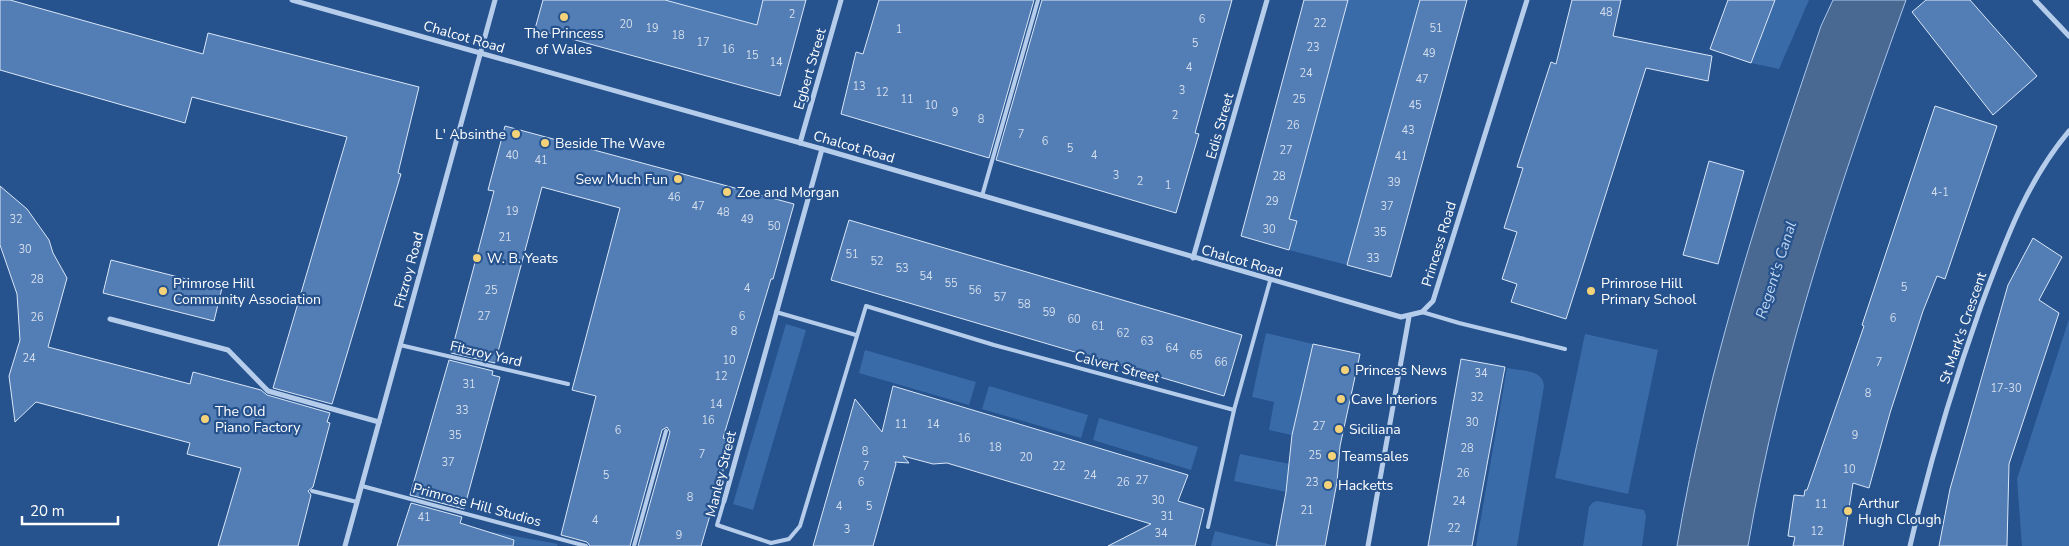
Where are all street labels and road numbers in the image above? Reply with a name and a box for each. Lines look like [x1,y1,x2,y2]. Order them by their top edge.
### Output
street label: Chalcot Road [421,16,507,58]
street label: Egbert Street [789,26,831,112]
street label: Edis Street [1201,91,1239,161]
street label: Chalcot Road [811,126,897,168]
street label: Princess Road [1417,199,1461,289]
street label: Fitzroy Road [390,230,428,310]
street label: Chalcot Road [1199,240,1285,282]
street label: St Mark's Crescent [1935,269,1991,386]
street label: Fitzroy Yard [448,336,524,372]
street label: Calvert Street [1072,347,1162,387]
street label: Manley Street [701,429,741,519]
street label: Primrose Hill Studios [411,479,544,531]

